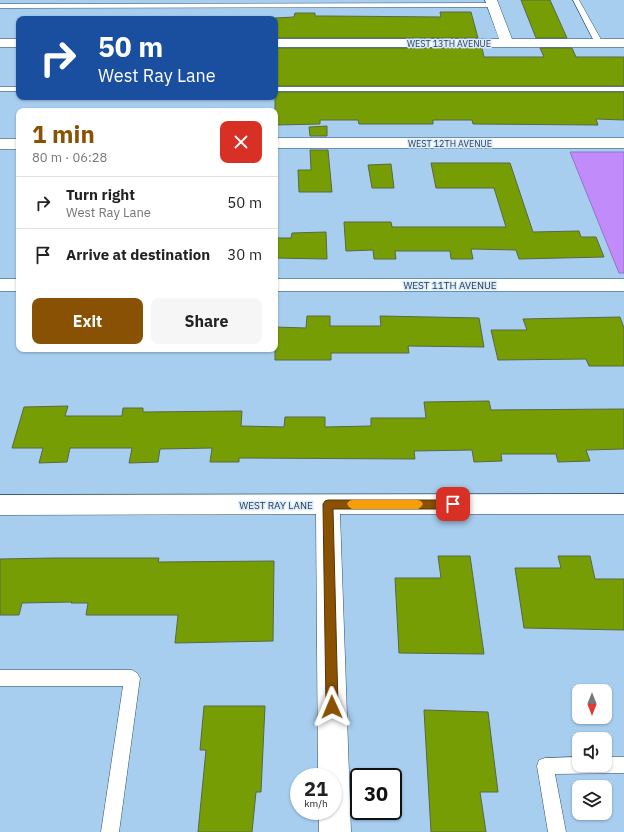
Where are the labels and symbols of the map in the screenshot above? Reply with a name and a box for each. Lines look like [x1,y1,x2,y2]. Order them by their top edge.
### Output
street label: WEST 13TH AVENUE [407,38,491,49]
street label: WEST 12TH AVENUE [408,138,492,149]
street label: WEST 11TH AVENUE [403,279,497,292]
pin [436,487,470,521]
street label: WEST RAY LANE [239,499,313,512]
north arrow [572,684,612,724]
position arrow [311,686,353,728]
speed limit sign: 30 [350,768,402,820]

